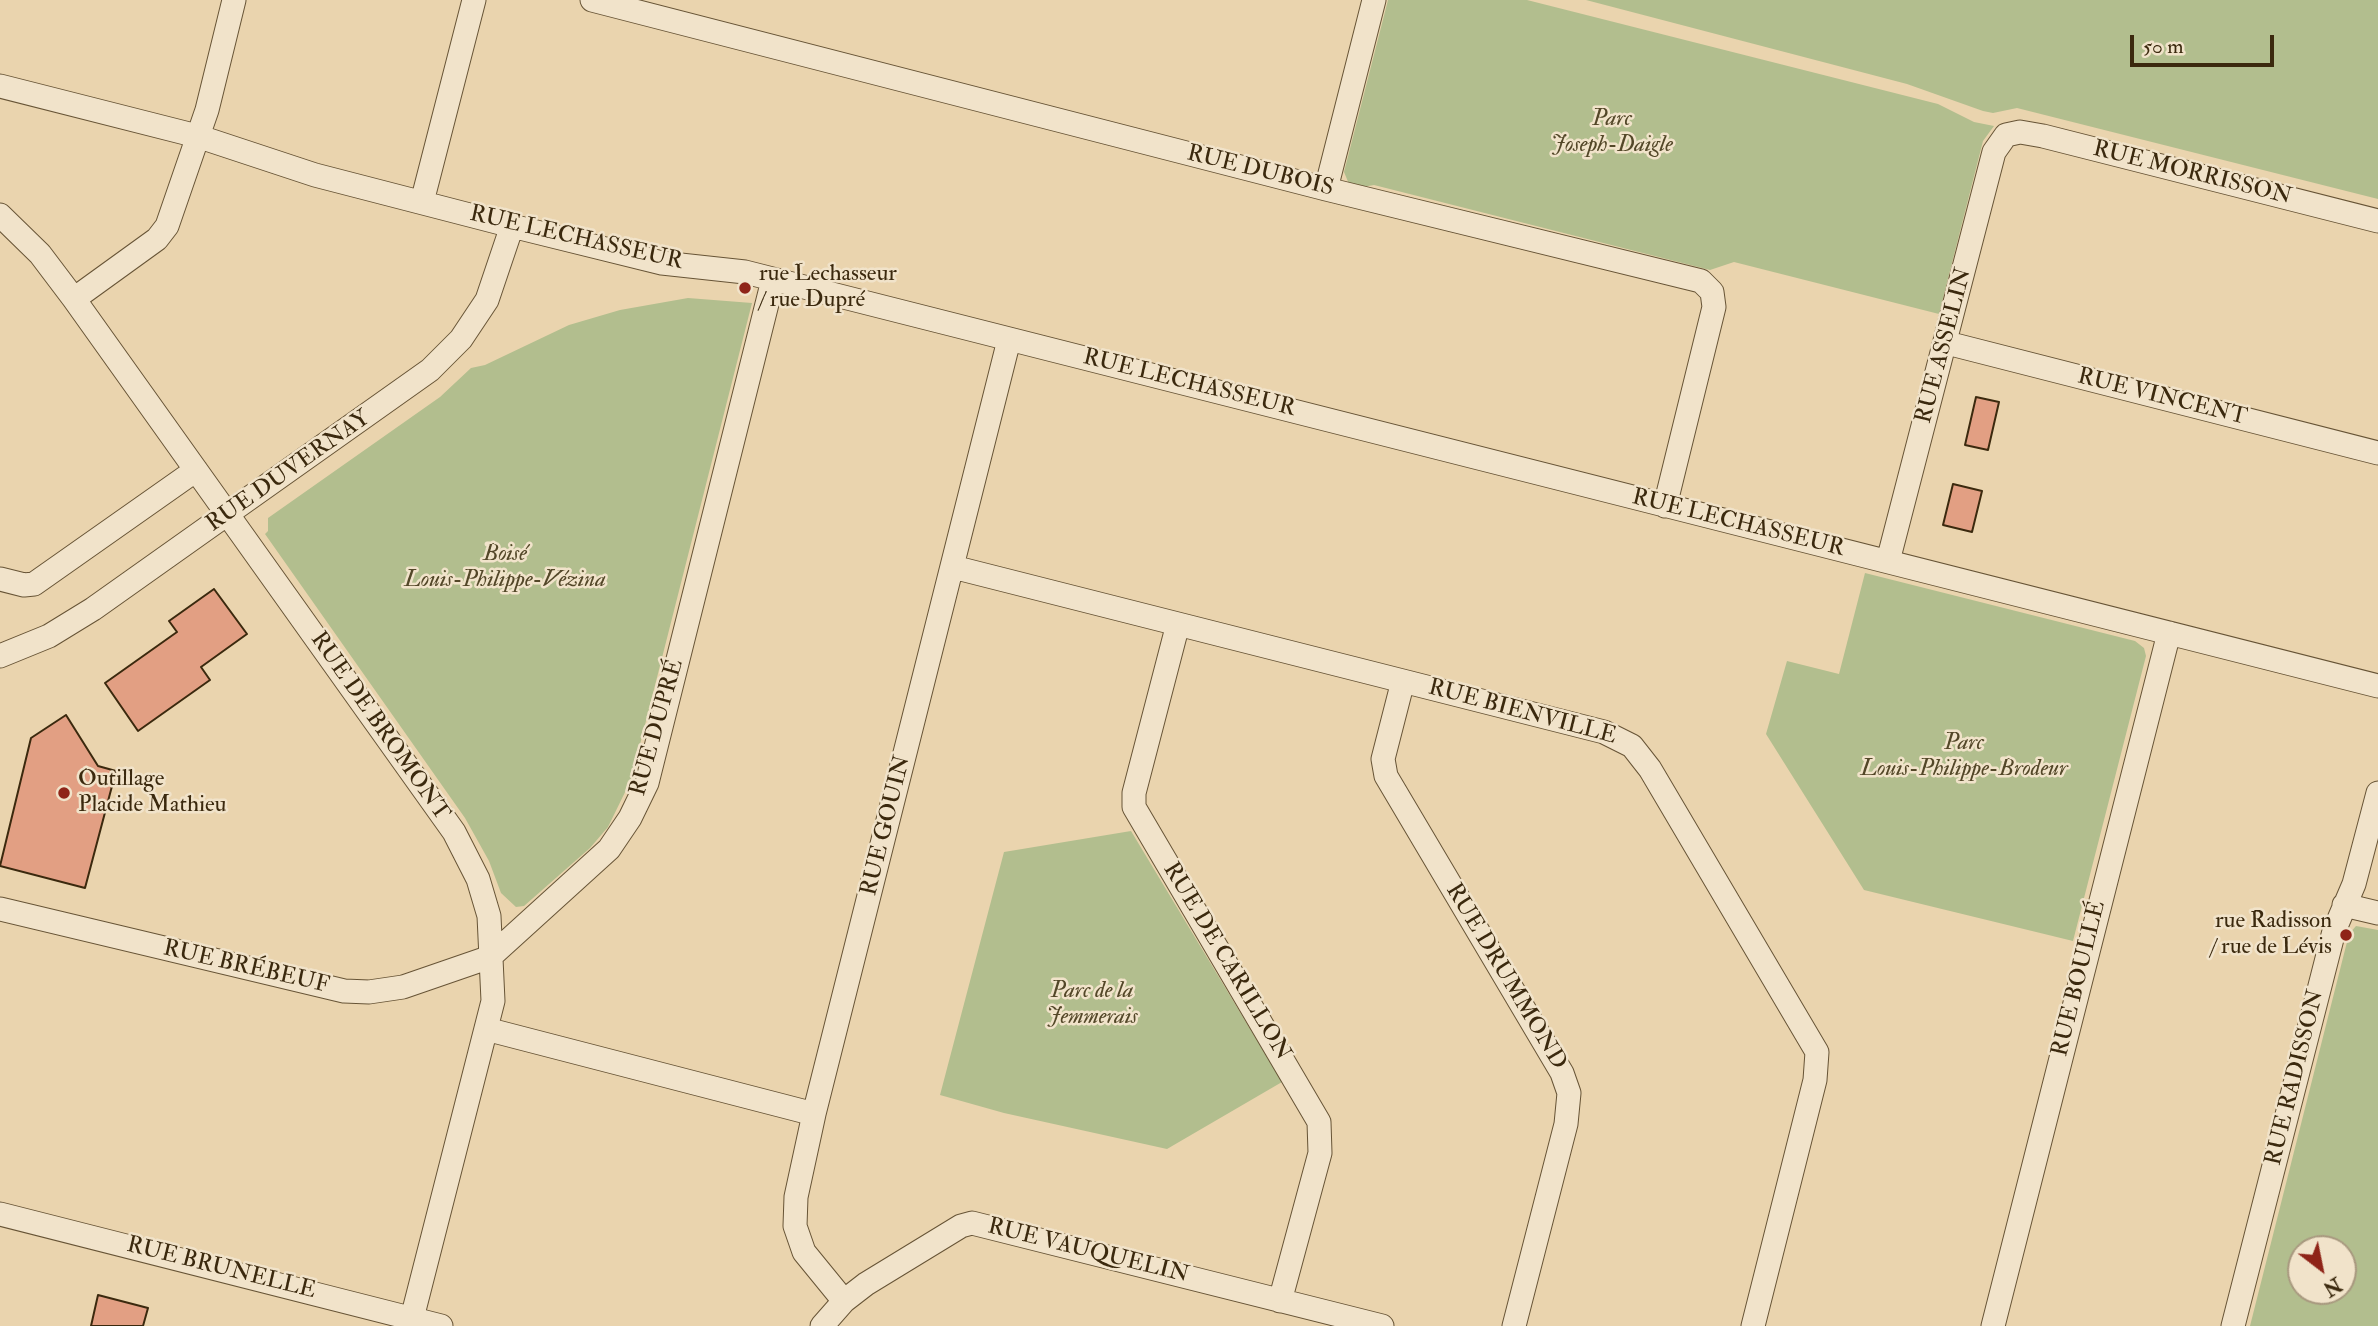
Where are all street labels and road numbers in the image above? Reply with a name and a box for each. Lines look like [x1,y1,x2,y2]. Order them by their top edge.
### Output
street label: RUE MORRISSON [2090,136,2294,212]
street label: RUE DUBOIS [1184,140,1336,204]
street label: RUE LECHASSEUR [467,201,685,277]
street label: RUE ASSELIN [1911,265,1979,427]
street label: RUE LECHASSEUR [1080,344,1298,424]
street label: RUE VINCENT [2074,364,2250,432]
street label: RUE DUVERNAY [202,405,376,539]
street label: RUE LECHASSEUR [1629,484,1847,564]
street label: RUE DE BROMONT [303,627,455,827]
street label: RUE DUPRÉ [625,656,691,800]
street label: RUE BIENVILLE [1425,675,1619,751]
street label: RUE GOUIN [856,753,918,899]
street label: RUE DE CARILLON [1156,858,1296,1066]
street label: RUE DRUMMOND [1439,879,1571,1075]
street label: RUE BOULLÉ [2047,898,2113,1060]
street label: RUE BRÉBEUF [160,935,332,1001]
street label: RUE RADISSON [2261,987,2331,1169]
street label: RUE VAUQUELIN [985,1214,1191,1290]
street label: RUE BRUNELLE [124,1232,318,1306]

